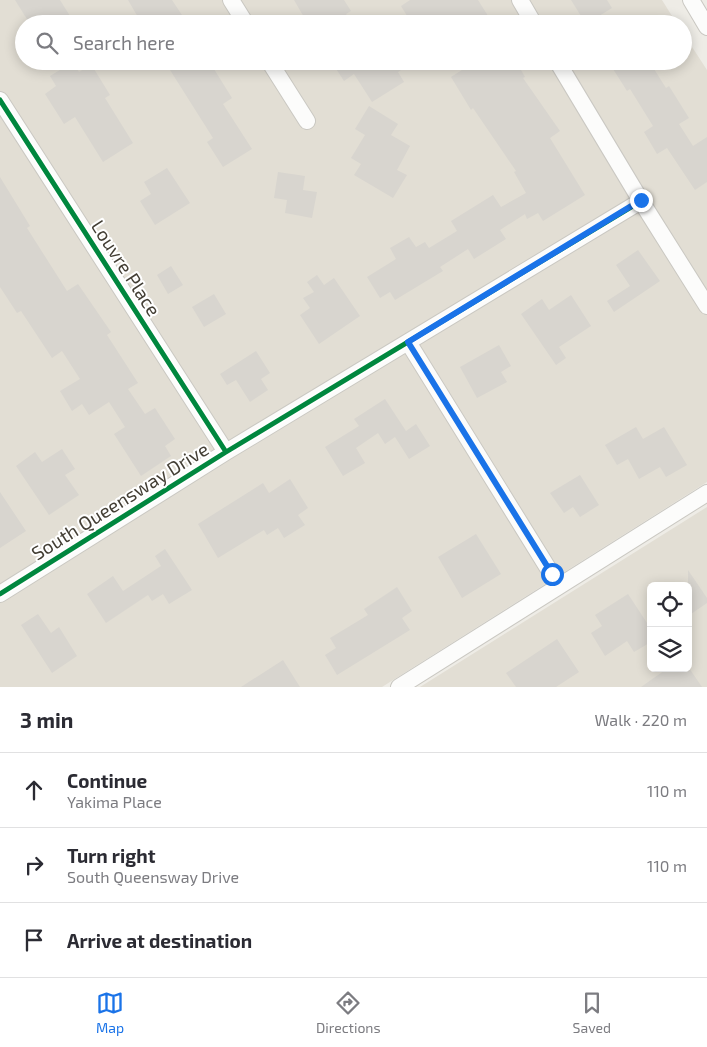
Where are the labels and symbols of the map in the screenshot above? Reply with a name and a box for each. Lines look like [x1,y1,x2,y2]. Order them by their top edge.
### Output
route end [630,189,653,212]
street label: Louvre Place [87,215,166,320]
street label: South Queensway Drive [27,437,213,565]
route start [541,563,564,586]

